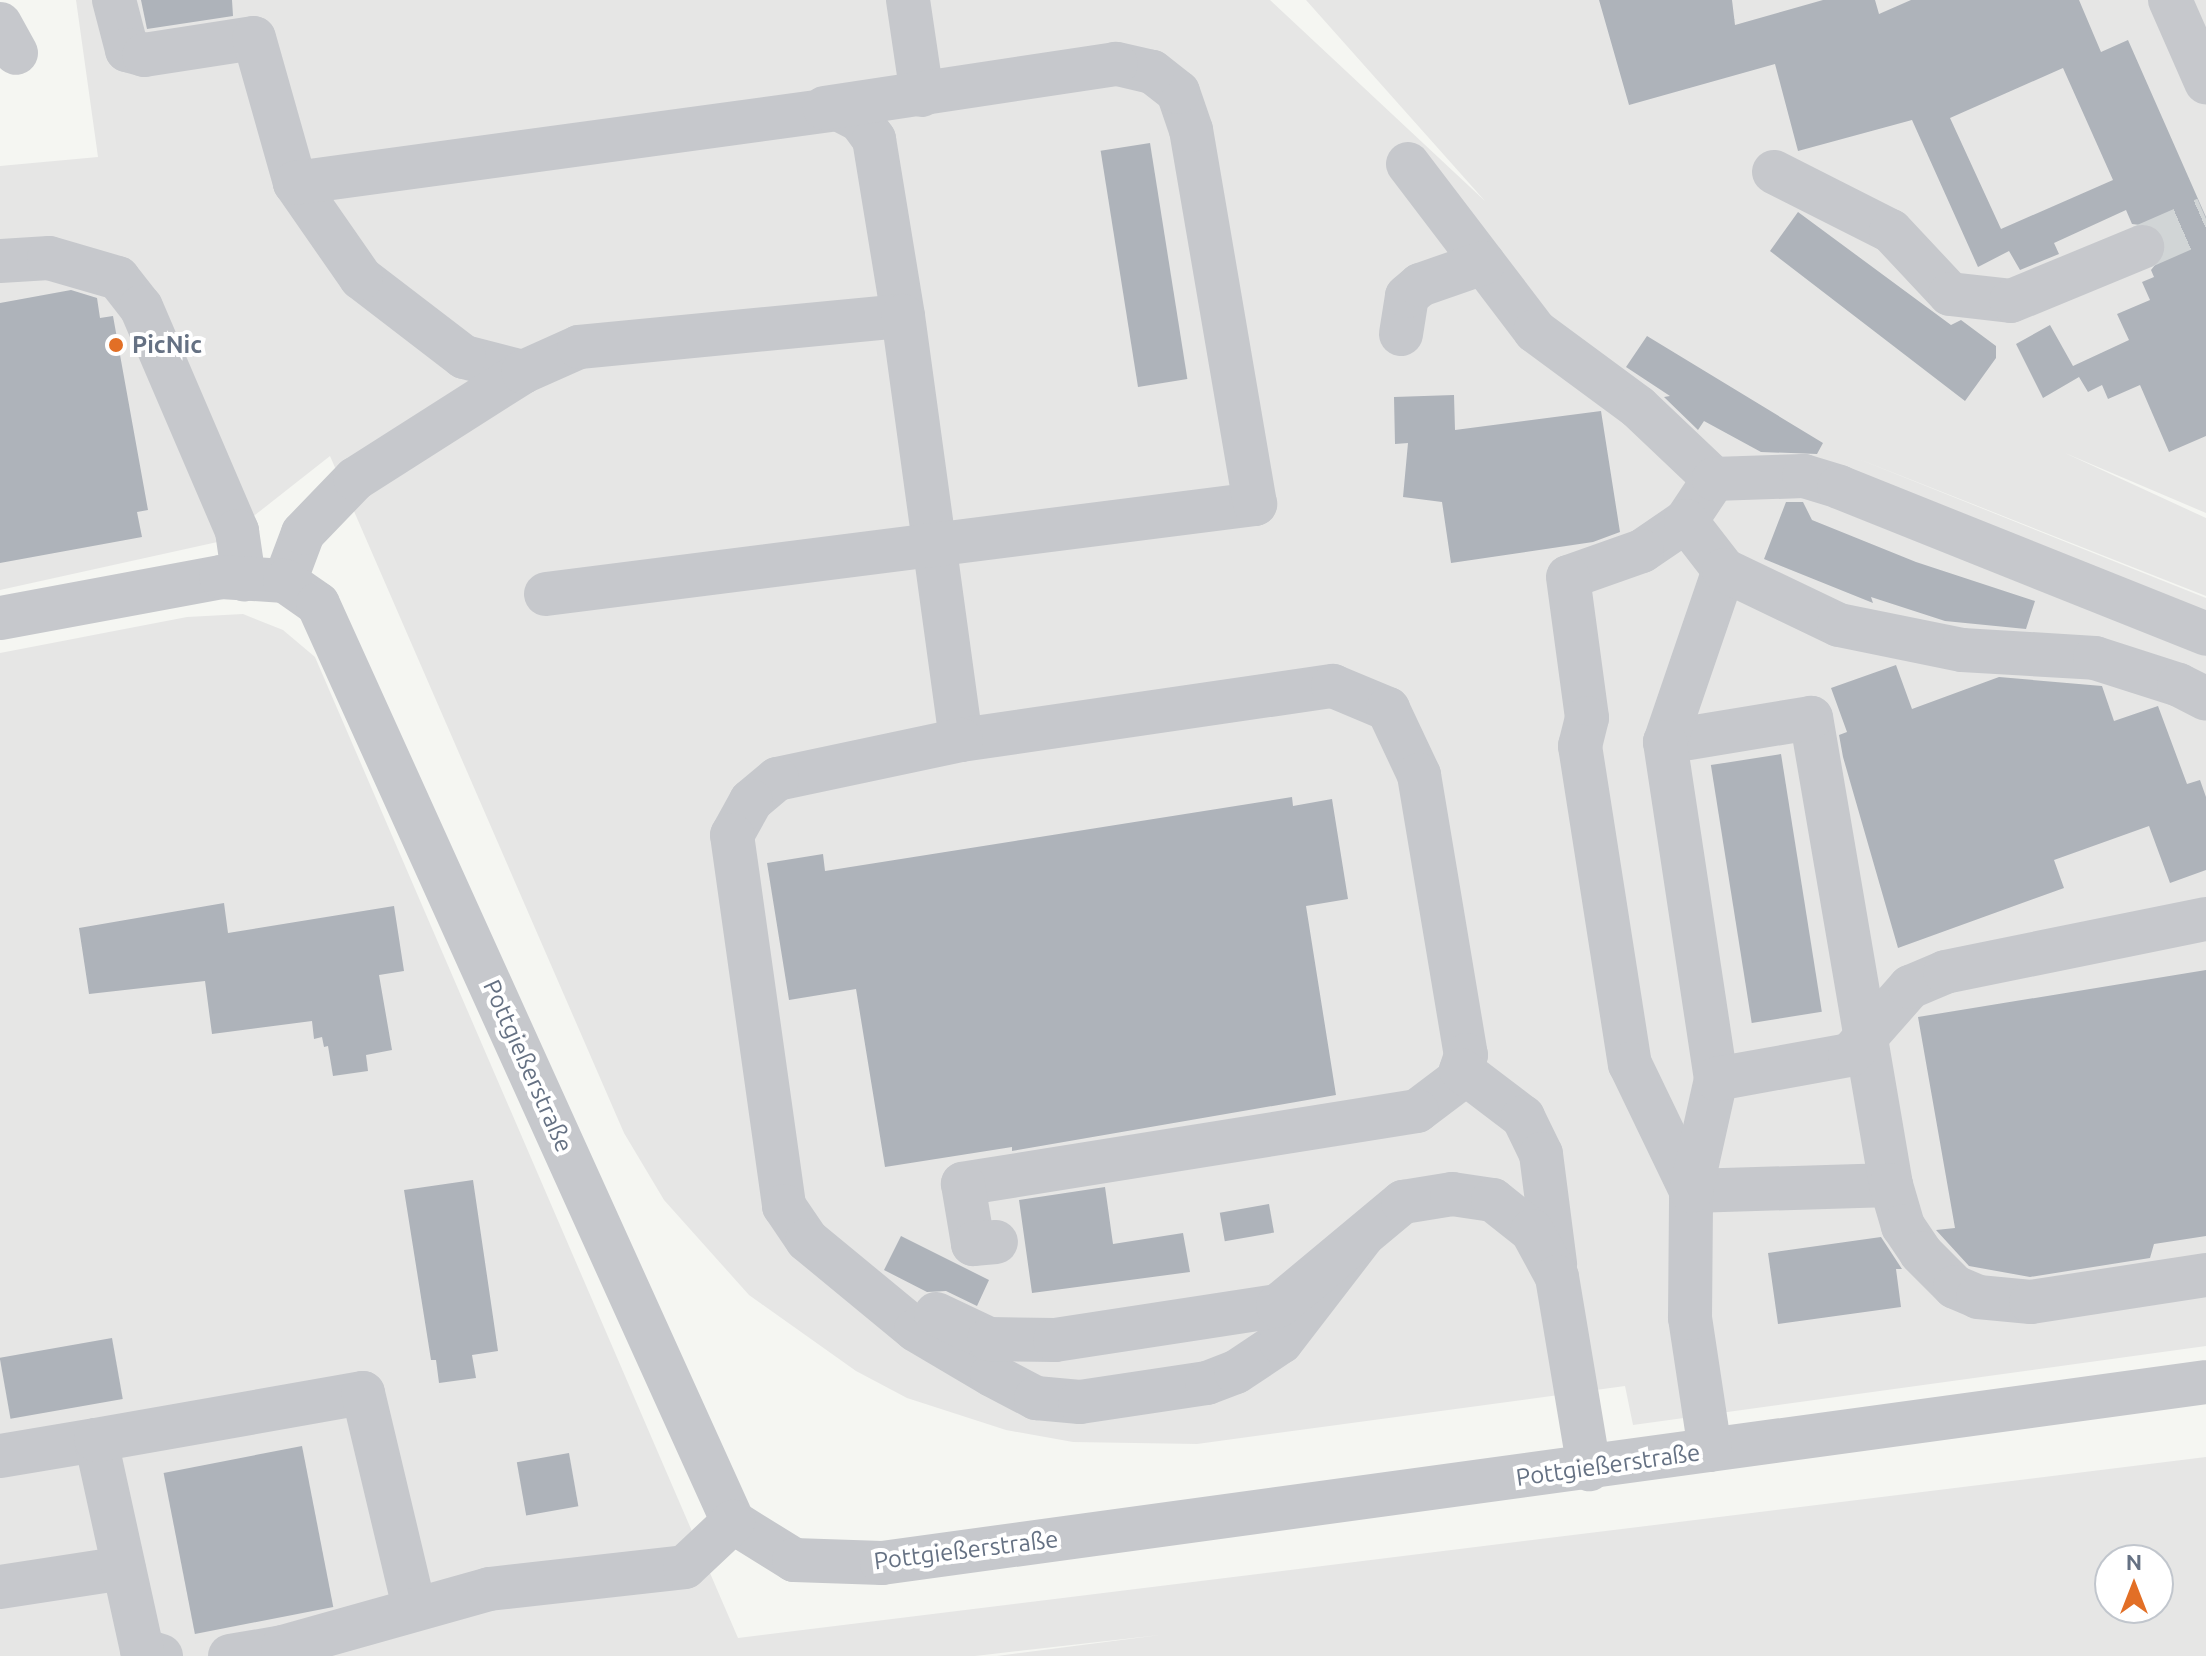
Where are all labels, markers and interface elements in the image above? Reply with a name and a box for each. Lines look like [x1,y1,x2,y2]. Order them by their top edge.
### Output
place label: PicNic [132,331,202,359]
marker: PicNic [107,336,125,354]
street label: Pottgießerstraße [477,975,579,1157]
street label: Pottgießerstraße [1514,1438,1702,1492]
street label: Pottgießerstraße [872,1524,1060,1576]
north arrow [2094,1544,2174,1624]
text: N [2126,1549,2142,1574]

